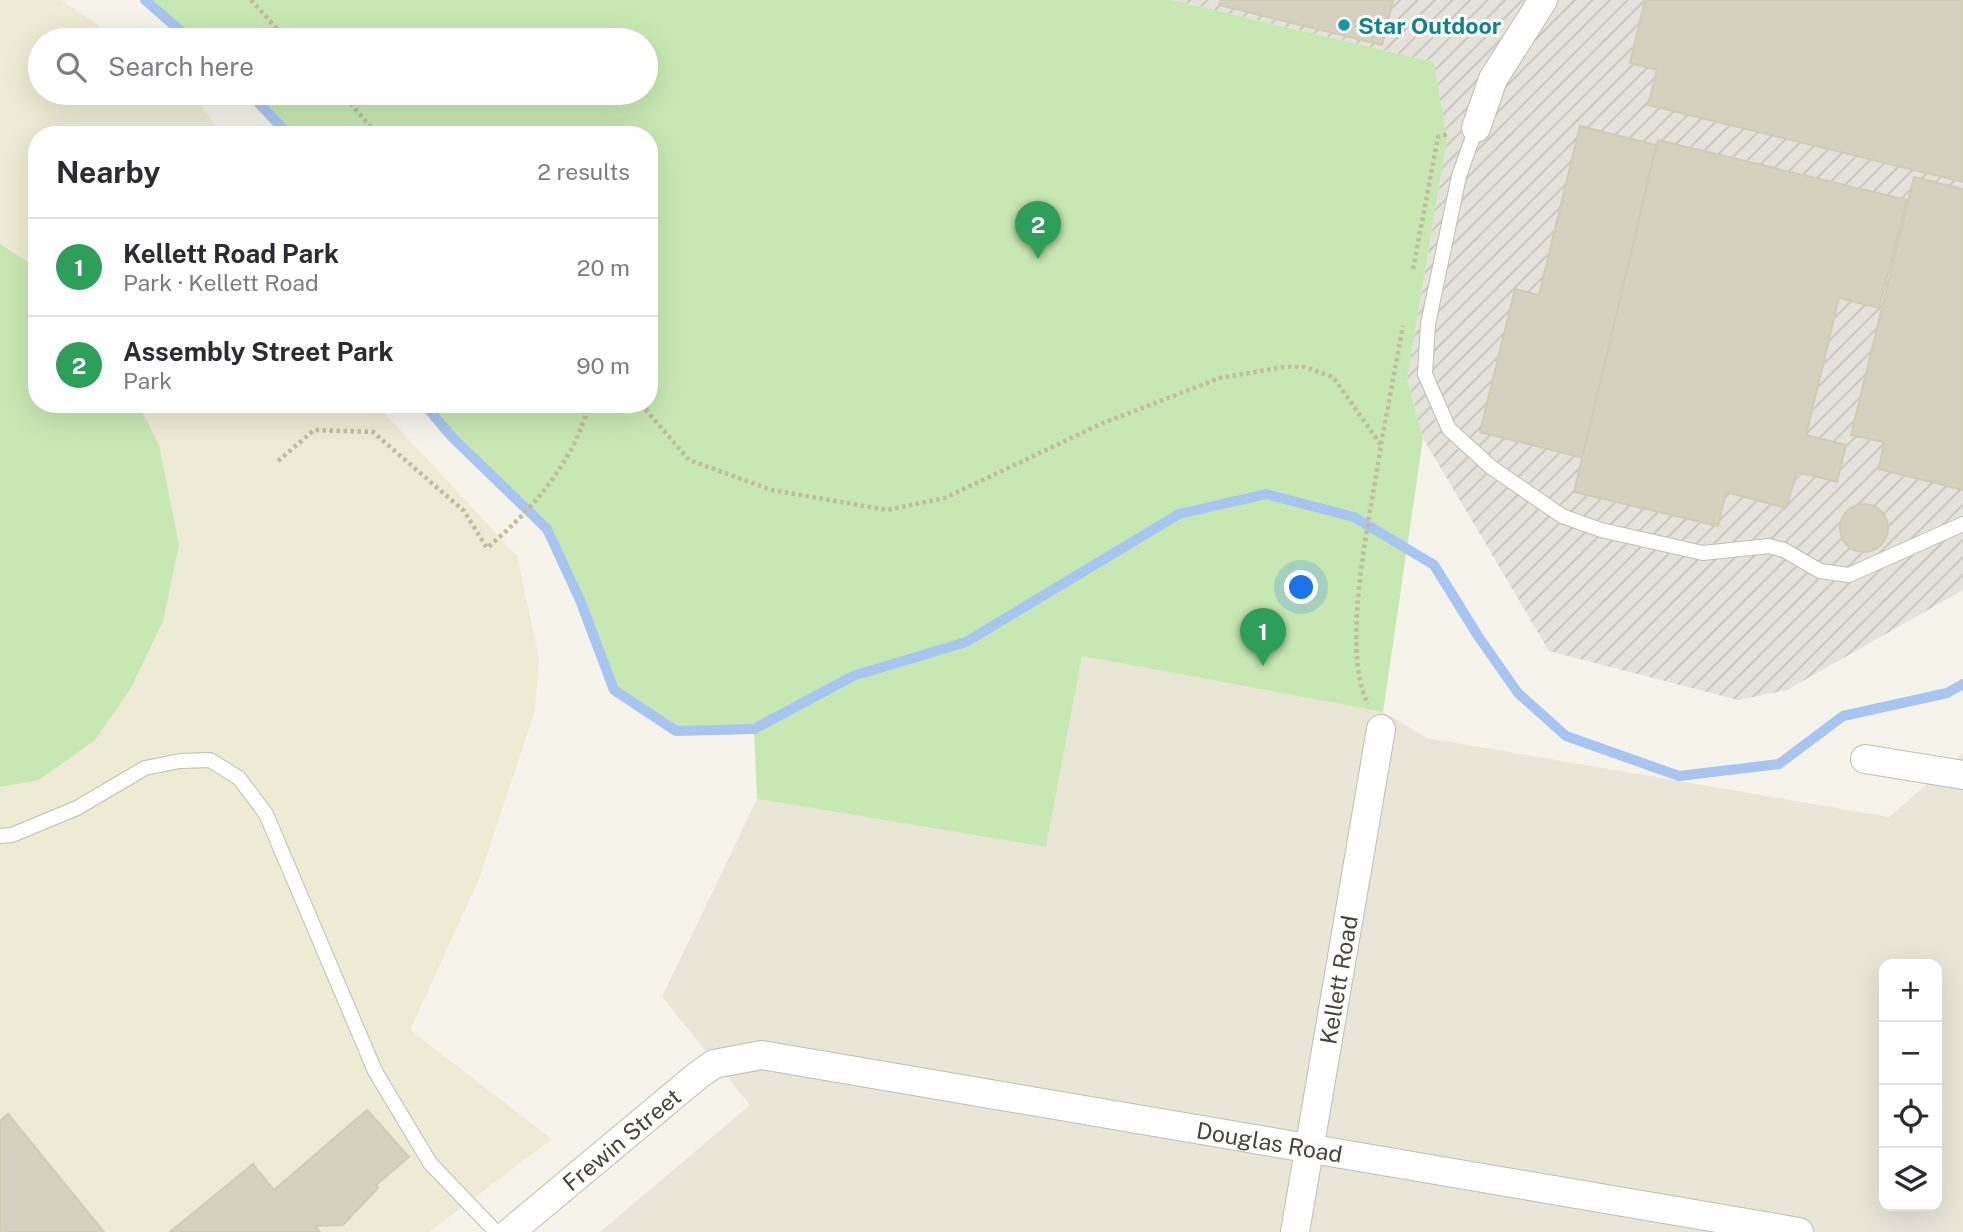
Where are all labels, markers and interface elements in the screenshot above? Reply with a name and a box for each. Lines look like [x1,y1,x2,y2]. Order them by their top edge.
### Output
place label: Star Outdoor [1358,12,1501,39]
marker: Star Outdoor [1336,17,1352,33]
search box [28,28,658,105]
icon: search [52,48,90,86]
text: Search here [108,51,254,82]
text: Nearby [56,154,160,190]
text: 2 results [537,158,630,185]
pin: 2 [1015,201,1061,259]
text: Kellett Road Park [123,238,339,269]
text: 1 [74,254,84,281]
text: 20 m [577,254,630,281]
text: Park · Kellett Road [123,269,319,296]
text: Assembly Street Park [123,336,394,367]
text: 2 [72,352,86,379]
text: 90 m [576,352,630,379]
text: Park [123,367,172,394]
your location [1284,570,1318,604]
pin: 1 [1240,608,1286,666]
street label: Kellett Road [1314,913,1362,1046]
map controls [1879,959,1942,1211]
button: + [1879,959,1942,1022]
button: − [1879,1022,1942,1085]
street label: Frewin Street [557,1082,686,1196]
button: locate [1879,1085,1942,1148]
street label: Douglas Road [1194,1116,1345,1167]
button: layers [1879,1148,1942,1211]

